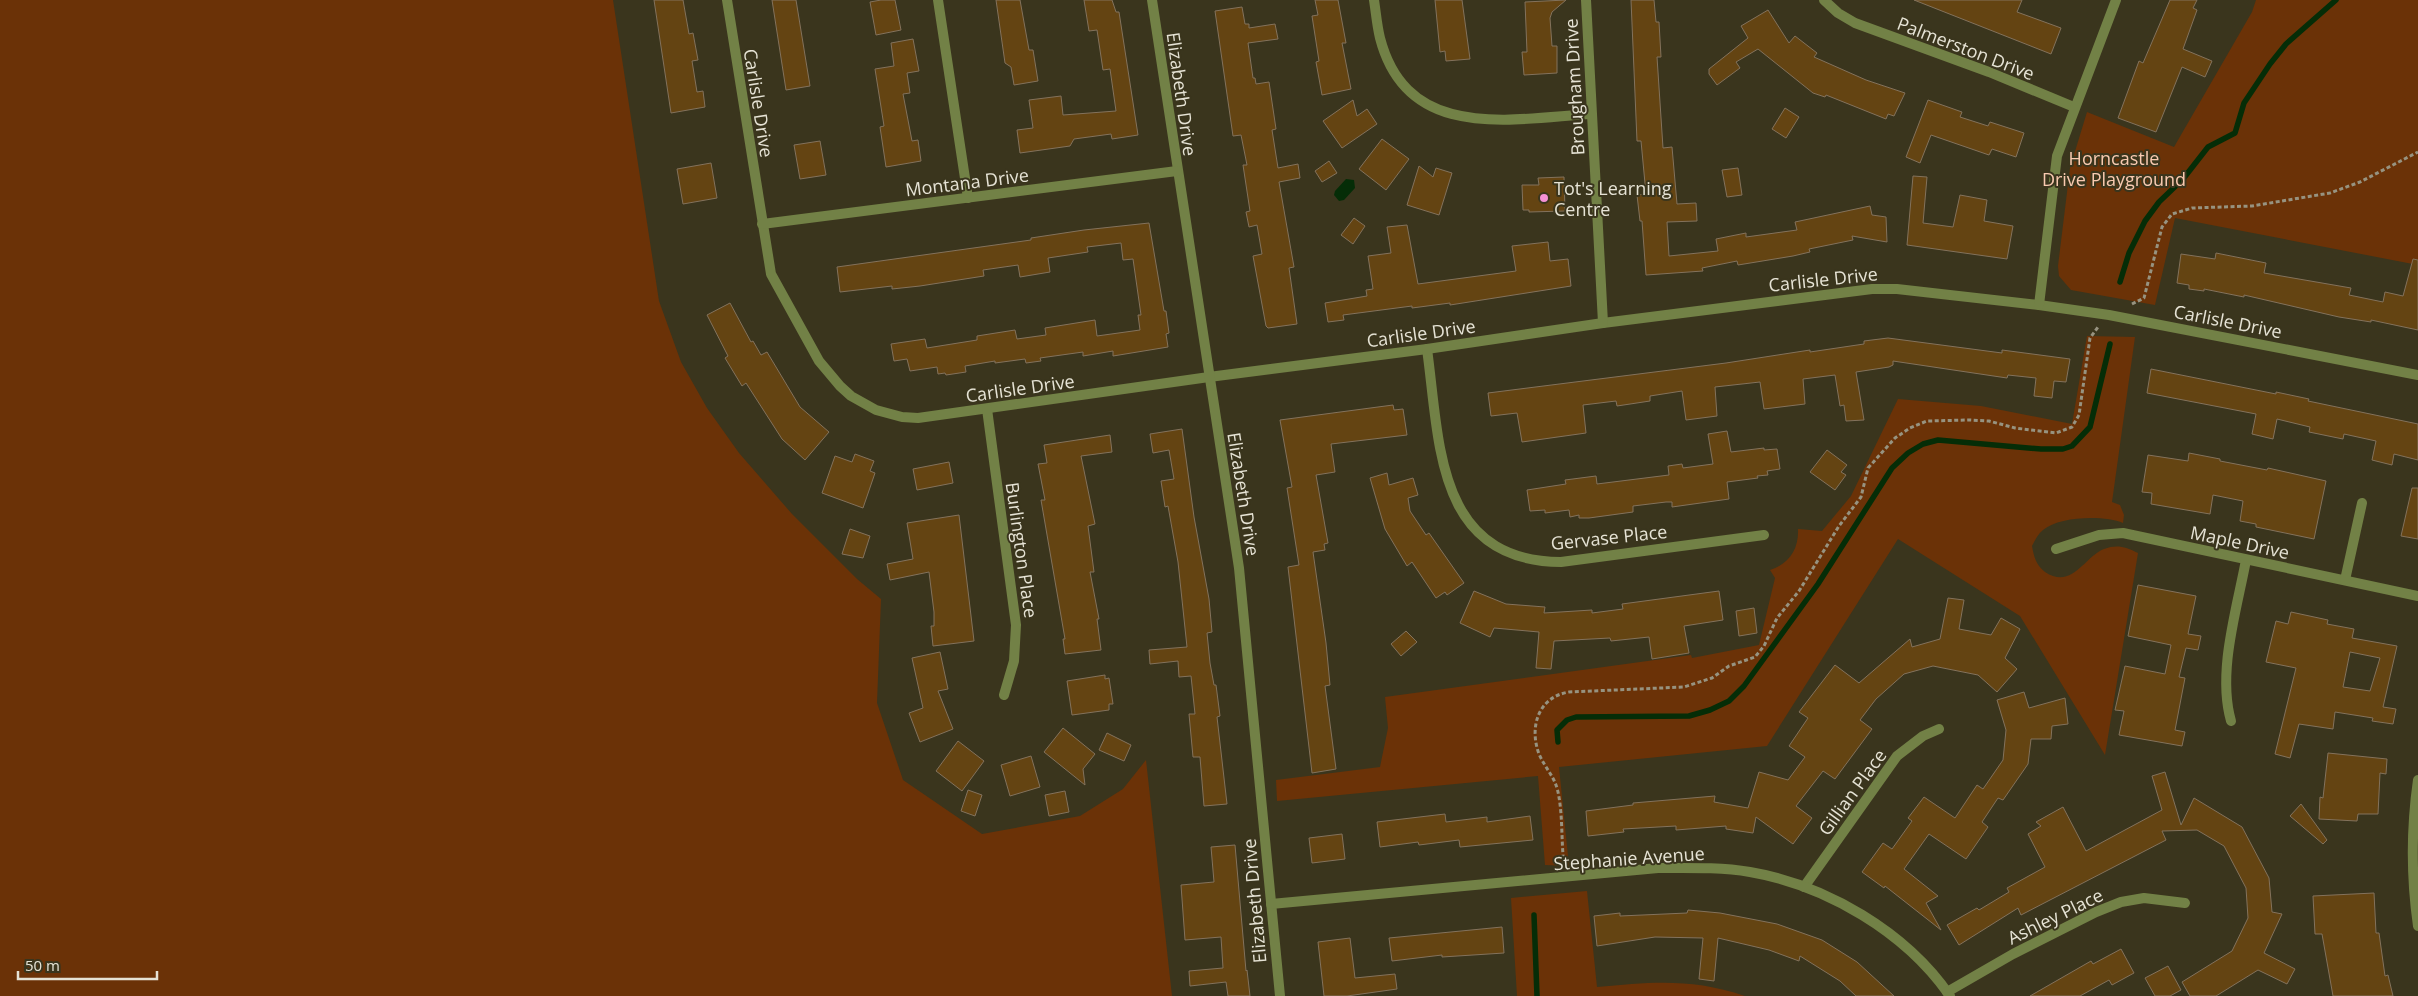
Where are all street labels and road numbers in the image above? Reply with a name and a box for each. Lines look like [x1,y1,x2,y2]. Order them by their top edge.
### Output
street label: Palmerston Drive [1894,11,2038,85]
street label: Brougham Drive [1558,18,1590,156]
street label: Elizabeth Drive [1161,31,1203,157]
street label: Carlisle Drive [739,47,779,159]
street label: Montana Drive [904,163,1030,201]
street label: Carlisle Drive [1767,261,1879,297]
street label: Carlisle Drive [2172,299,2284,343]
street label: Carlisle Drive [1365,313,1477,353]
street label: Carlisle Drive [964,368,1076,408]
street label: Elizabeth Drive [1222,430,1266,558]
street label: Burlington Place [1001,480,1043,620]
street label: Gervase Place [1550,519,1668,555]
street label: Maple Drive [2188,520,2292,564]
street label: Gillian Place [1813,744,1891,840]
street label: Elizabeth Drive [1237,838,1271,964]
street label: Stephanie Avenue [1553,841,1705,875]
street label: Ashley Place [2003,883,2107,949]

